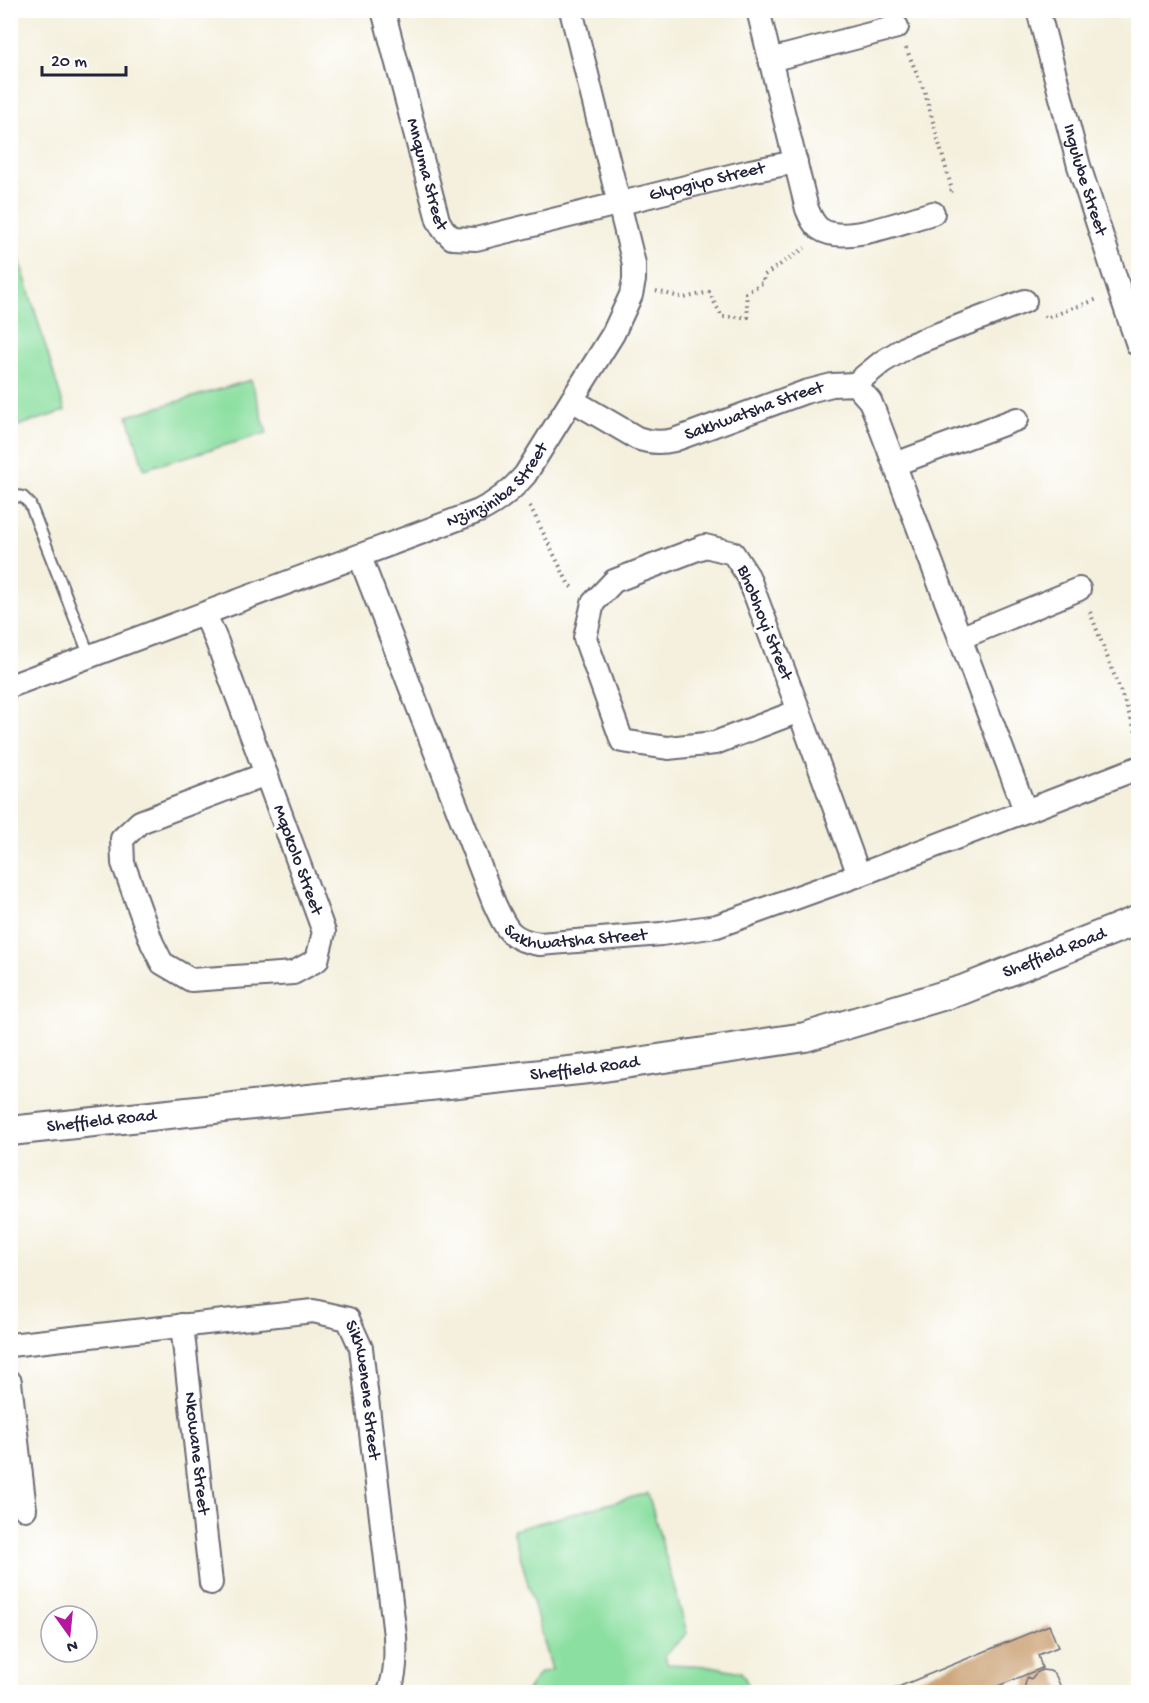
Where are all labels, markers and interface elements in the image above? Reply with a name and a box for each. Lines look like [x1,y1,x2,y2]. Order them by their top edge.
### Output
scale bar [42,39,126,77]
text: 20 m [51,52,87,73]
street label: Mnquma Street [401,116,453,236]
street label: Ingulube Street [1058,122,1112,240]
street label: Glyogiyo Street [647,158,768,206]
street label: Sakhwatsha Street [682,377,827,446]
street label: Nzinziniba Street [444,438,554,533]
street label: Bhobhoyi Street [731,562,797,685]
street label: Mqokolo Street [267,802,327,919]
street label: Sakhwatsha Street [498,920,649,955]
street label: Sheffield Road [1000,923,1111,983]
street label: Sheffield Road [529,1051,642,1086]
street label: Sheffield Road [46,1105,159,1137]
street label: Sikhwenene Street [339,1317,385,1462]
street label: Nkowane Street [179,1391,214,1517]
north arrow [39,1604,99,1664]
text: N [64,1635,79,1656]

